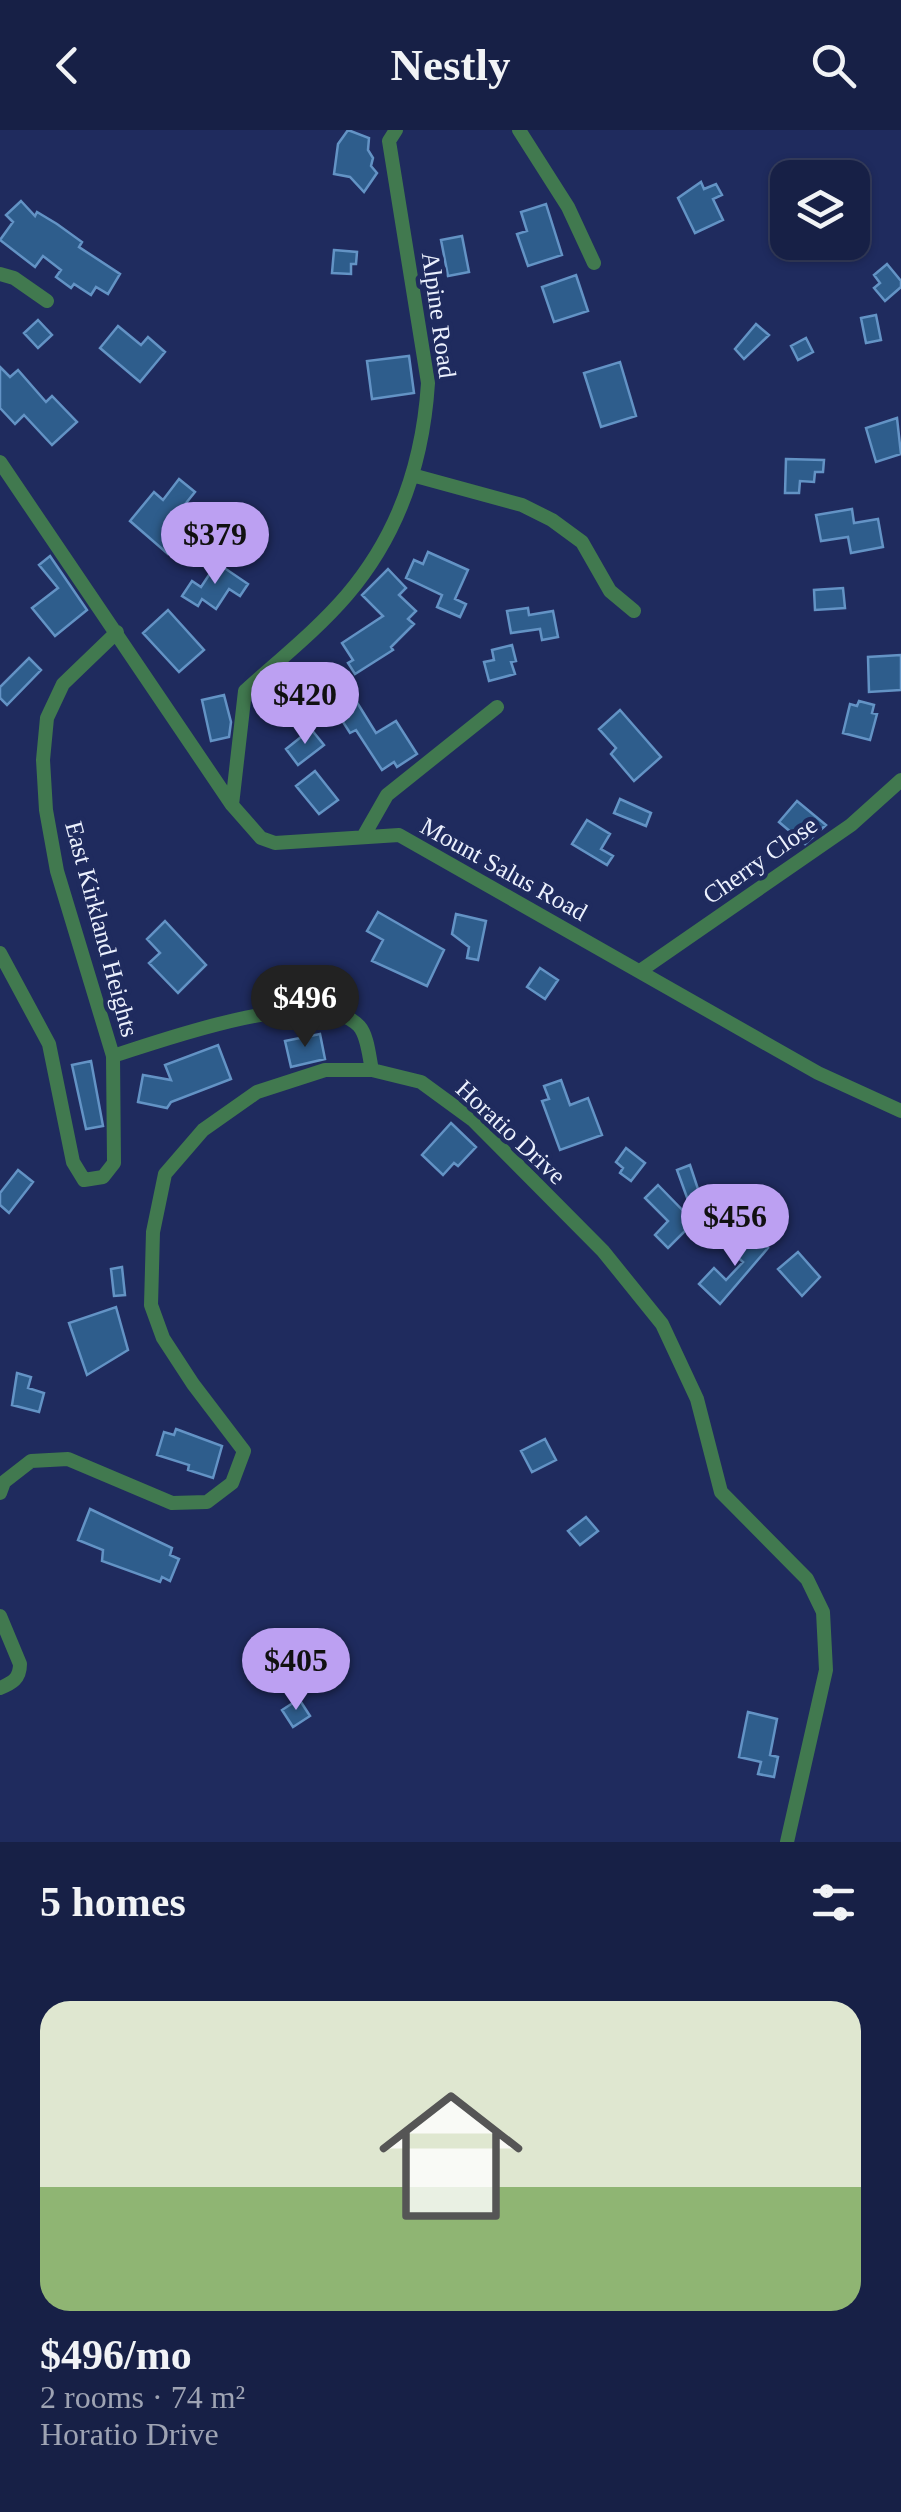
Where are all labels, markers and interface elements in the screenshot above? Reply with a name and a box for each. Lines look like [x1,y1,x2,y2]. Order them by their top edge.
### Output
icon: back [40,38,95,93]
icon: search [806,38,861,93]
text: Nestly [391,40,510,90]
map controls [770,160,870,260]
button: layers [770,160,870,260]
street label: Alpine Road [417,250,461,380]
pin: $379 [156,502,274,587]
text: $379 [183,516,247,552]
pin: $420 [246,662,364,747]
text: $420 [273,676,337,712]
street label: Cherry Close [698,811,822,909]
street label: Mount Salus Road [416,812,592,926]
street label: East Kirkland Heights [60,818,144,1040]
pin: $496 [246,965,364,1050]
text: $496 [273,979,337,1015]
street label: Horatio Drive [451,1075,571,1189]
pin: $456 [676,1184,794,1269]
text: $456 [703,1198,767,1234]
pin: $405 [237,1628,355,1713]
text: $405 [264,1642,328,1678]
icon: filters [806,1875,861,1930]
text: 5 homes [40,1879,186,1925]
icon: home [361,2066,541,2246]
text: $496/mo [40,2332,192,2378]
text: 2 rooms · 74 m² [40,2379,245,2415]
text: Horatio Drive [40,2416,219,2452]

